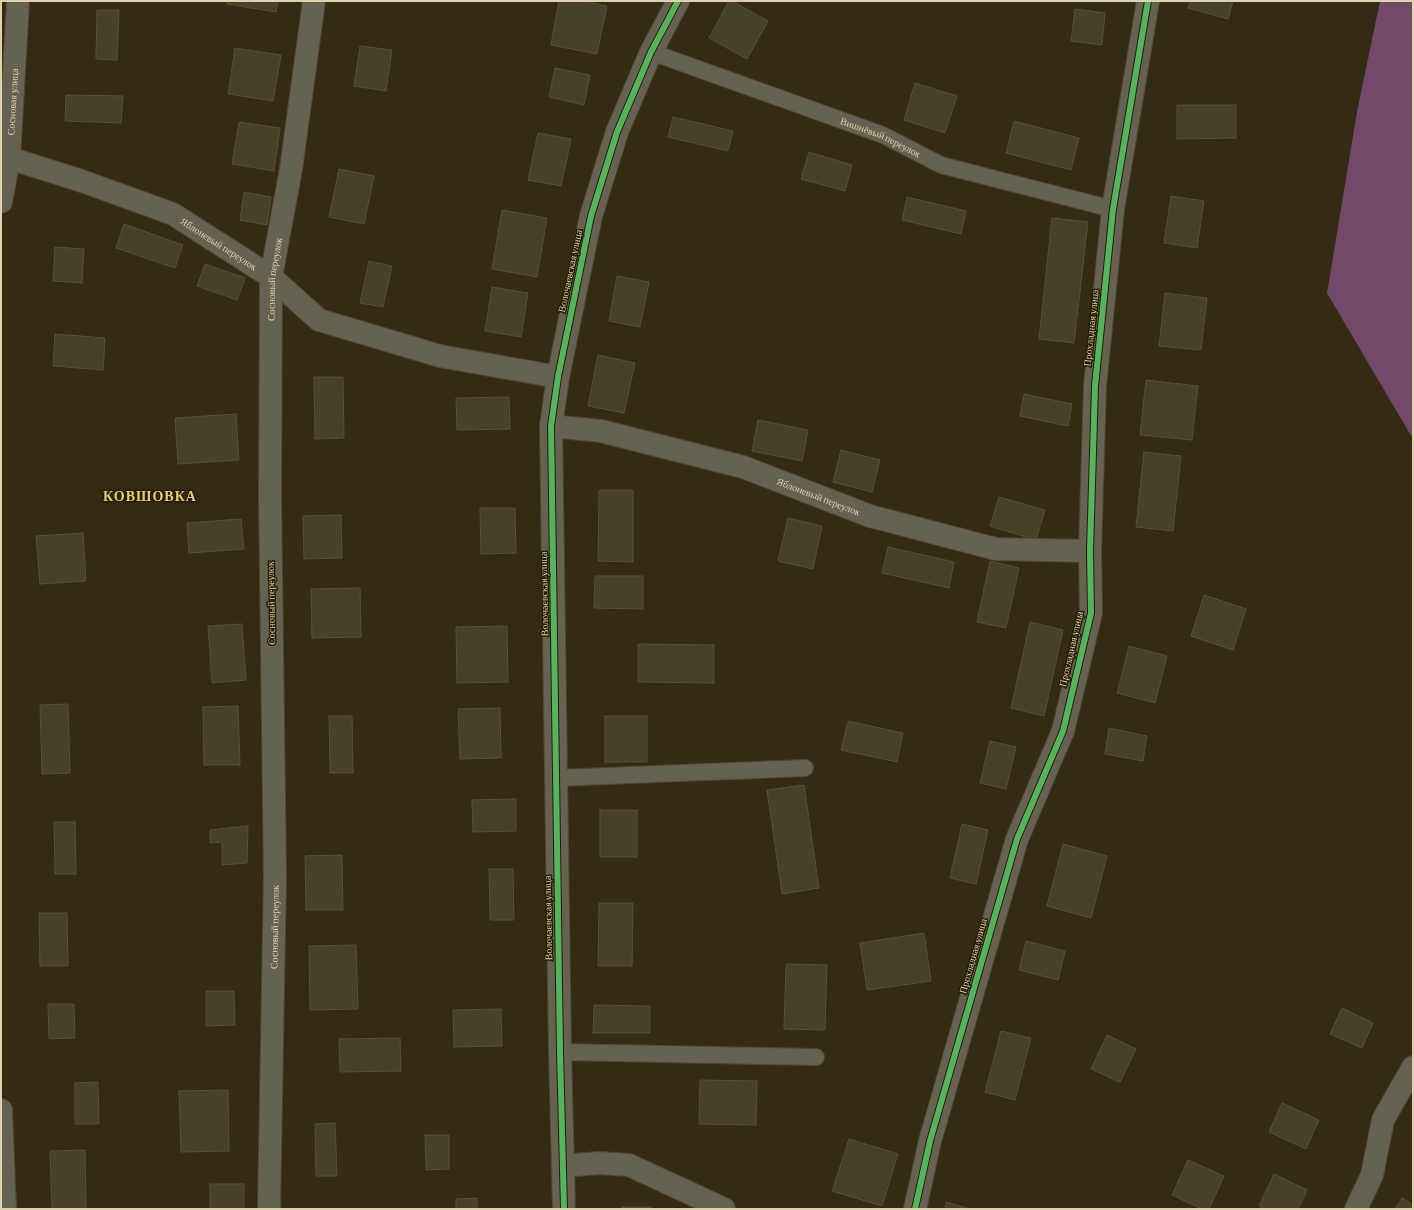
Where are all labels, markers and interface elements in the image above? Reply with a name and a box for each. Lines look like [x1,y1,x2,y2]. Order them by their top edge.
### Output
street label: Сосновая улица [5,68,20,136]
street label: Вишнёвый переулок [839,115,923,159]
street label: Яблоневый переулок [179,215,259,272]
street label: Волочаевская улица [556,228,584,314]
street label: Сосновый переулок [265,237,284,321]
street label: Прохладная улица [1081,288,1101,367]
street label: Яблоневый переулок [776,475,862,517]
district label: КОВШОВКА [103,488,197,504]
street label: Волочаевская улица [538,551,550,636]
street label: Сосновый переулок [265,561,277,645]
street label: Прохладная улица [1057,609,1085,688]
street label: Волочаевская улица [542,875,554,960]
street label: Сосновый переулок [268,885,280,969]
street label: Прохладная улица [957,917,989,995]

